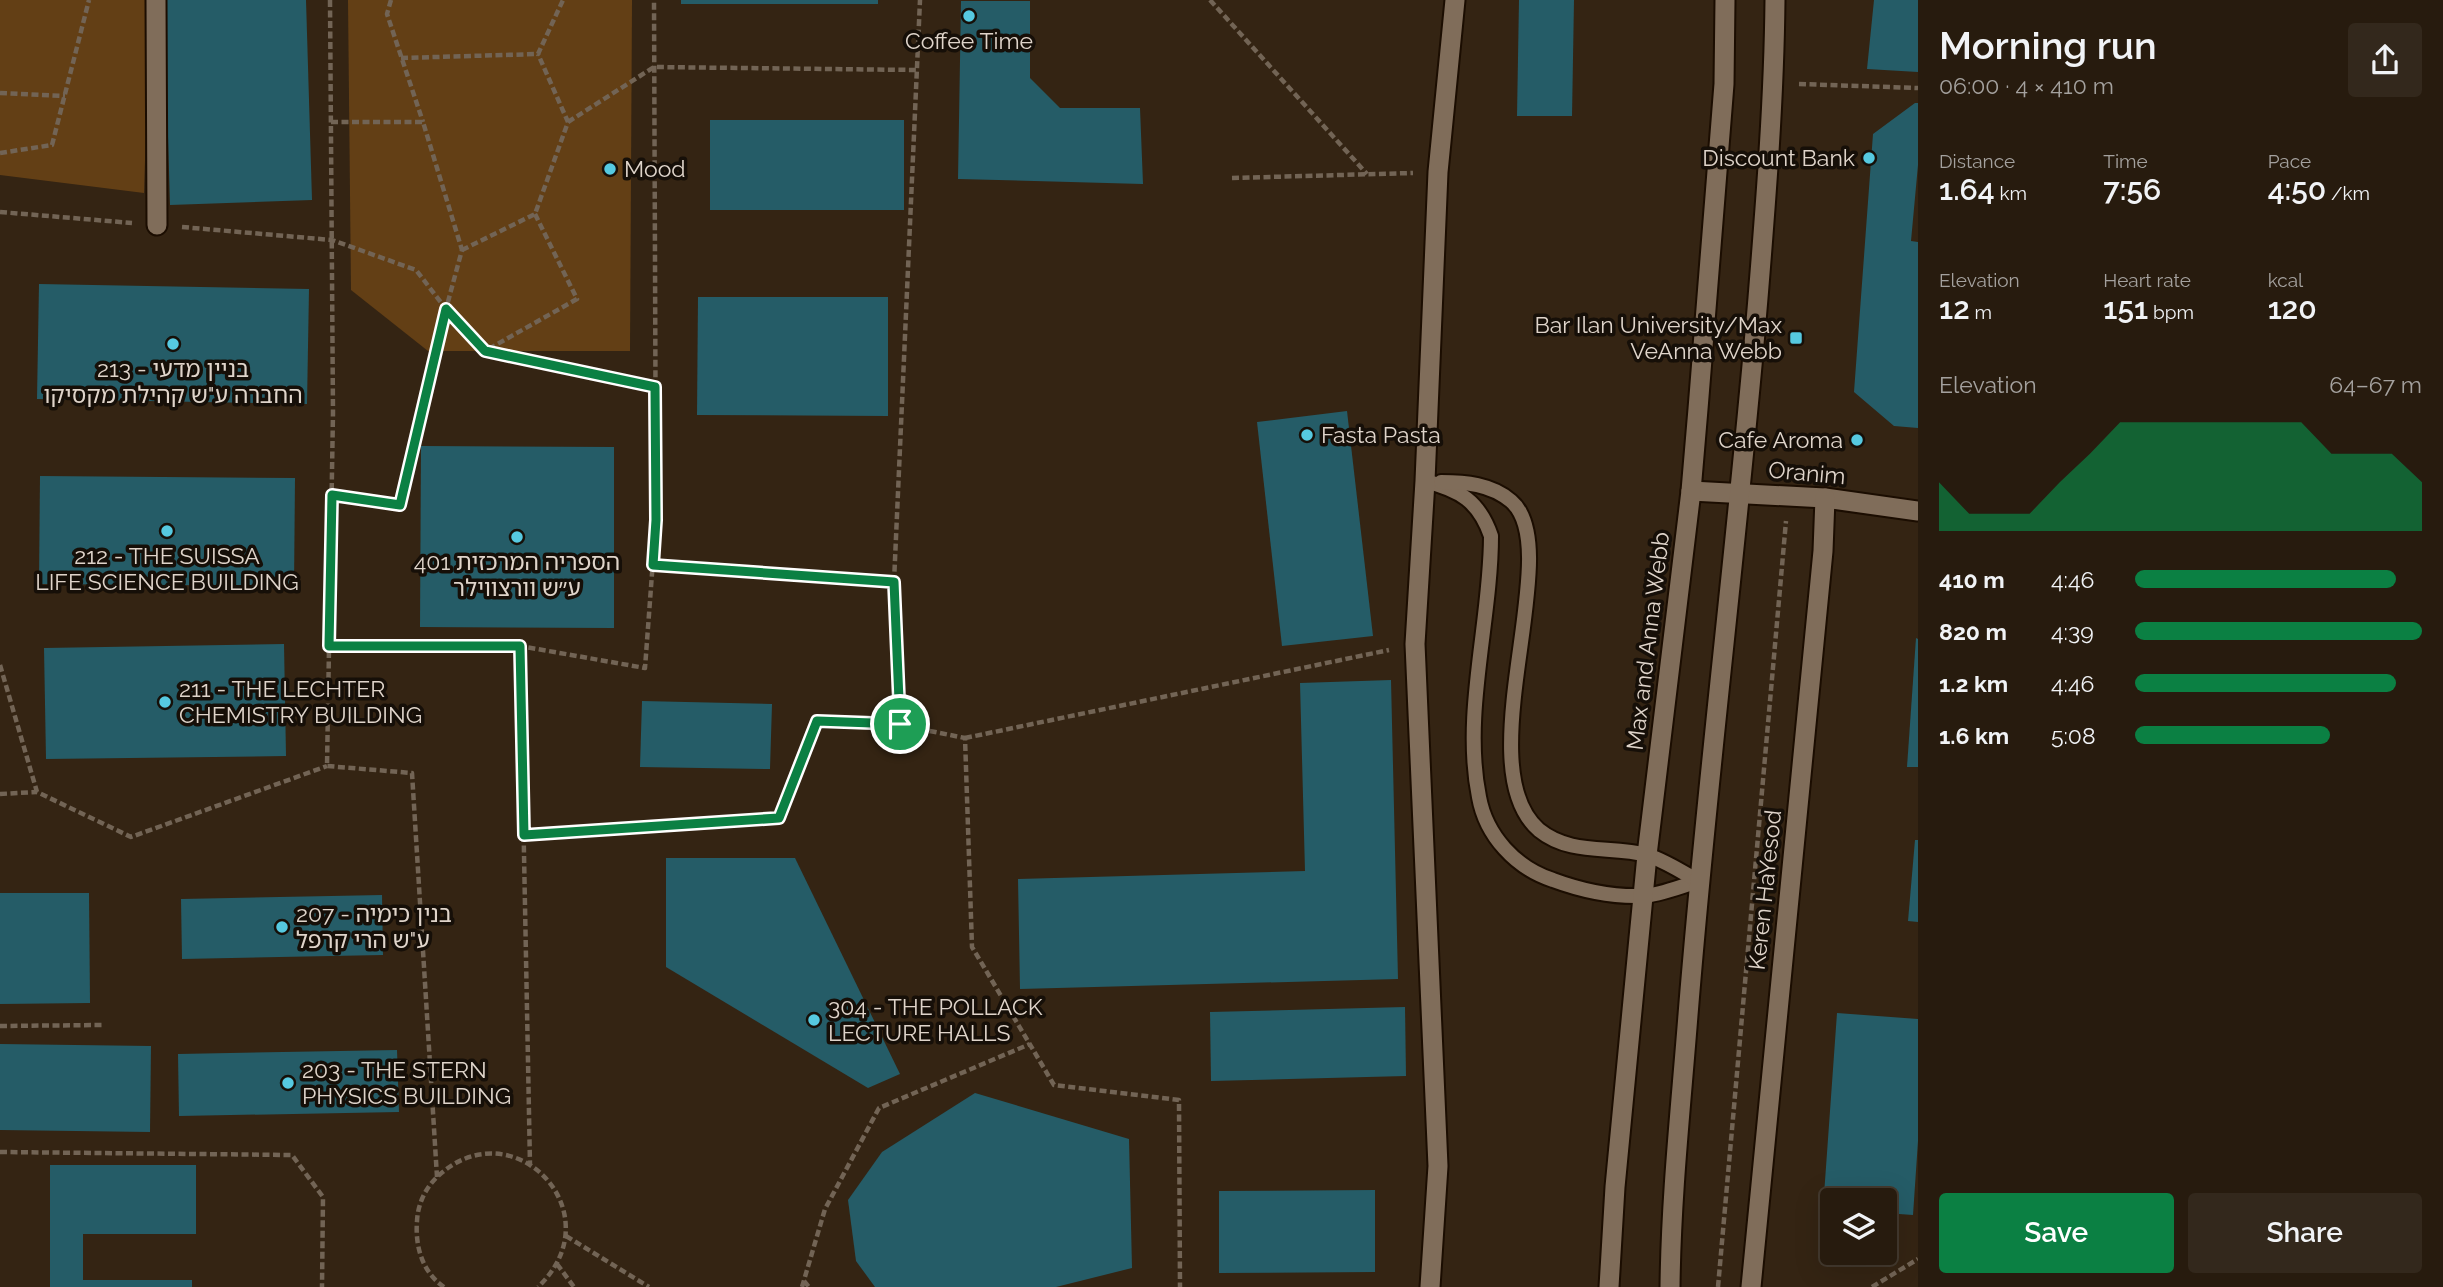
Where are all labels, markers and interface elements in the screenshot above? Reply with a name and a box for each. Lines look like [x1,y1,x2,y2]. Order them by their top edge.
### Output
marker: Coffee Time [961,8,977,24]
text: Morning run [1939,23,2157,68]
button: share [2348,23,2422,97]
place label: Coffee Time [905,27,1033,54]
text: 06:00 · 4 × 410 m [1939,72,2114,99]
place label: Discount Bank [1702,144,1855,171]
marker: Discount Bank [1861,150,1877,166]
text: Distance [1939,150,2015,172]
text: Time [2103,150,2148,172]
text: Pace [2268,150,2311,172]
place label: Mood [624,155,686,182]
marker: Mood [602,161,618,177]
text: 1.64 [1939,172,1995,207]
text: 7:56 [2103,172,2161,207]
text: 4:50 [2268,172,2326,207]
text: km [1995,182,2027,204]
text: /km [2326,182,2370,204]
text: Elevation [1939,269,2020,291]
text: Heart rate [2103,269,2191,291]
text: kcal [2268,269,2303,291]
text: 12 [1939,291,1970,326]
text: 151 [2103,291,2148,326]
text: 120 [2268,291,2317,326]
text: m [1970,301,1992,323]
text: bpm [2148,301,2194,323]
place label: Bar Ilan University/Max VeAnna Webb [1534,311,1782,364]
marker: Bar Ilan University/Max VeAnna Webb [1788,330,1804,346]
marker: 213 - בניין מדעי החברה ע"ש קהילת מקסיקו [165,336,181,352]
place label: 213 - בניין מדעי החברה ע"ש קהילת מקסיקו [43,355,303,408]
text: Elevation [1939,371,2037,398]
text: 64–67 m [2329,371,2422,398]
place label: Fasta Pasta [1321,421,1441,448]
place label: Cafe Aroma [1718,426,1843,453]
marker: Fasta Pasta [1299,427,1315,443]
marker: Cafe Aroma [1849,432,1865,448]
street label: Oranim [1767,456,1847,489]
marker: 212 - THE SUISSA LIFE SCIENCE BUILDING [159,523,175,539]
marker: 401 הספריה המרכזית ע״ש וורצווילר [509,529,525,545]
street label: Max and Anna Webb [1621,530,1674,752]
place label: 212 - THE SUISSA LIFE SCIENCE BUILDING [35,542,299,595]
place label: 401 הספריה המרכזית ע״ש וורצווילר [414,548,620,601]
text: 410 m [1939,566,2005,593]
text: 4:46 [2051,566,2094,593]
text: 820 m [1939,618,2007,645]
text: 4:39 [2051,618,2094,645]
text: 1.2 km [1939,670,2008,697]
text: 4:46 [2051,670,2094,697]
place label: 211 - THE LECHTER CHEMISTRY BUILDING [179,675,422,728]
marker: 211 - THE LECHTER CHEMISTRY BUILDING [157,694,173,710]
pin [870,694,930,754]
icon: arrive [881,705,919,743]
text: 1.6 km [1939,722,2009,749]
text: 5:08 [2051,722,2096,749]
street label: Keren HaYesod [1743,809,1786,971]
place label: 207 - בנין כימיה ע"ש הרי קרפל [296,900,452,953]
marker: 207 - בנין כימיה ע"ש הרי קרפל [274,919,290,935]
place label: 304 - THE POLLACK LECTURE HALLS [828,993,1043,1046]
marker: 304 - THE POLLACK LECTURE HALLS [806,1012,822,1028]
place label: 203 - THE STERN PHYSICS BUILDING [302,1056,511,1109]
marker: 203 - THE STERN PHYSICS BUILDING [280,1075,296,1091]
map controls [1820,1188,1897,1265]
button: layers [1820,1188,1897,1265]
button: Save [1939,1193,2174,1273]
button: Share [2188,1193,2422,1273]

